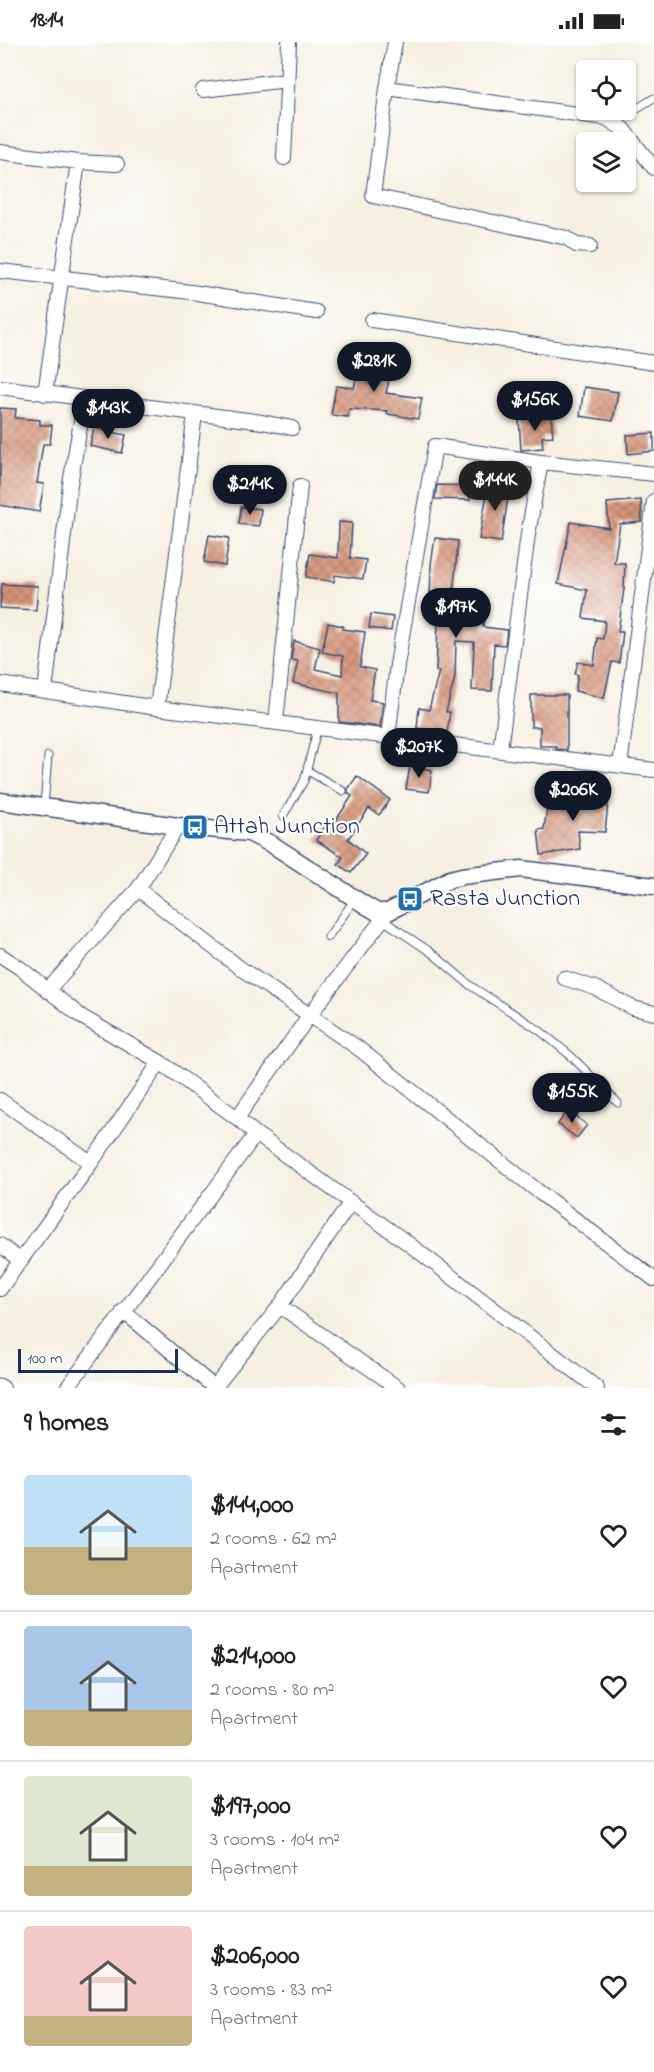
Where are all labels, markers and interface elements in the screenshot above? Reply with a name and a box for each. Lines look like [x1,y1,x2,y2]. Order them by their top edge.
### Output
text: 18:14 [30,5,63,37]
map controls [576,60,636,192]
button: locate [576,60,636,120]
button: layers [576,132,636,192]
pin: $281K [332,342,416,393]
text: $281K [351,347,397,376]
pin: $156K [493,381,577,432]
text: $156K [511,386,559,415]
pin: $143K [66,389,150,440]
text: $143K [86,394,130,423]
pin: $144K [453,461,537,512]
pin: $214K [208,465,292,516]
text: $144K [473,466,517,495]
text: $214K [227,470,273,499]
pin: $197K [414,588,498,639]
text: $197K [435,593,477,622]
pin: $207K [377,728,461,779]
text: $207K [395,733,443,762]
pin: $206K [531,771,615,822]
text: $206K [548,776,598,805]
place label: Attah Junction [214,810,360,845]
bus stop icon: Attah Junction [180,812,210,842]
place label: Rasta Junction [430,882,580,917]
bus stop icon: Rasta Junction [395,884,425,914]
pin: $155K [530,1073,614,1124]
text: $155K [546,1078,598,1107]
scale bar [18,1346,178,1374]
text: 100 m [27,1347,62,1371]
text: 9 homes [24,1405,109,1443]
icon: filters [597,1408,630,1441]
text: $144,000 [210,1487,294,1525]
icon: home [72,1499,144,1571]
icon: heart [597,1519,630,1552]
text: 2 rooms · 62 m² [210,1525,337,1554]
text: Apartment [210,1554,298,1583]
text: $214,000 [210,1638,296,1676]
icon: home [72,1650,144,1722]
icon: heart [597,1670,630,1703]
text: 2 rooms · 80 m² [210,1676,335,1705]
text: Apartment [210,1705,298,1734]
text: $197,000 [210,1788,291,1826]
icon: home [72,1800,144,1872]
icon: heart [597,1820,630,1853]
text: 3 rooms · 104 m² [210,1826,340,1855]
text: Apartment [210,1855,298,1884]
text: $206,000 [210,1938,300,1976]
icon: home [72,1950,144,2022]
icon: heart [597,1970,630,2003]
text: 3 rooms · 83 m² [210,1976,332,2005]
text: Apartment [210,2005,298,2034]

